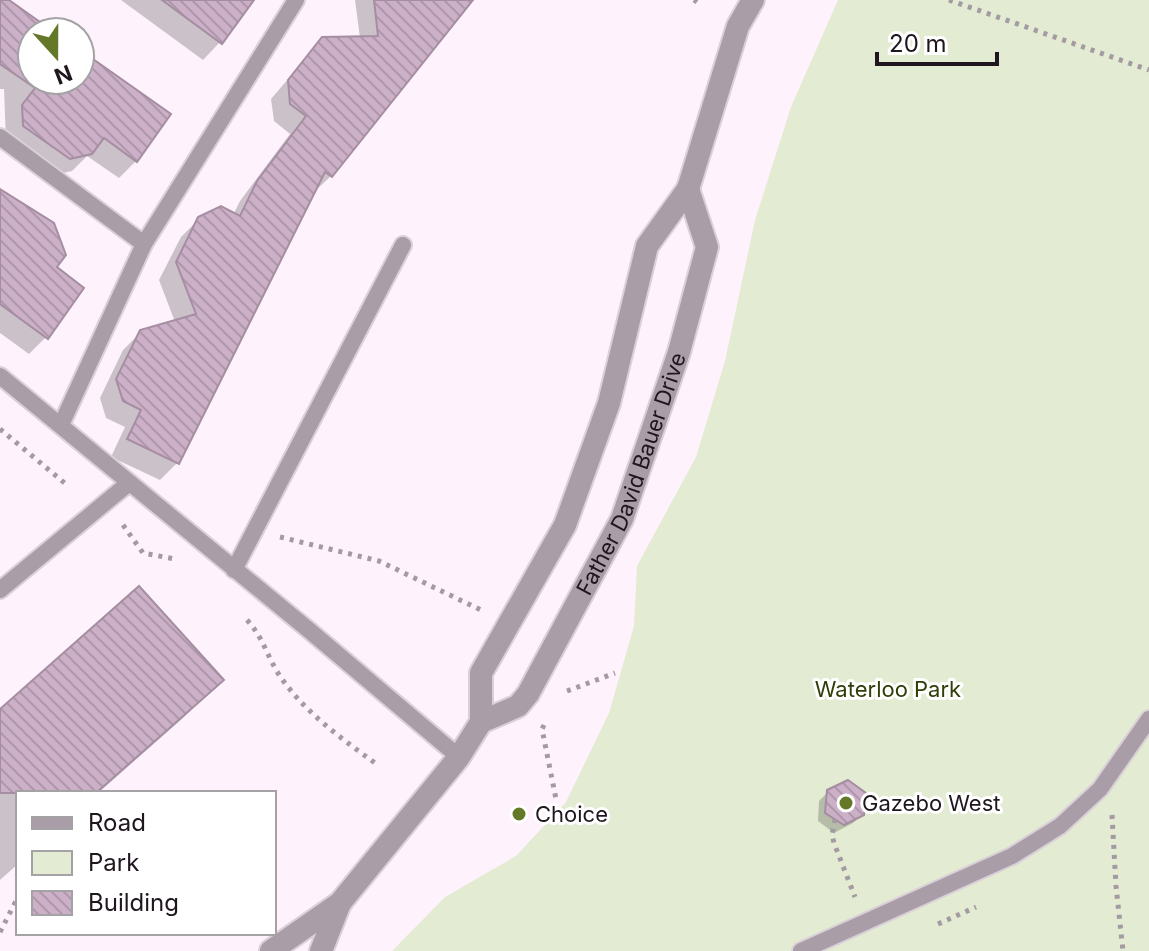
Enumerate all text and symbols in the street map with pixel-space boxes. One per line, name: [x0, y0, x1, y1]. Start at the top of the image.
north arrow: [16, 16, 96, 96]
scale bar: [877, 16, 997, 66]
text: 20 m: [889, 29, 947, 58]
text: N: [51, 60, 76, 90]
street label: Father David Bauer Drive: [571, 349, 691, 599]
park label: Waterloo Park: [815, 676, 961, 702]
place label: Gazebo West: [862, 790, 1000, 816]
legend: [16, 791, 276, 935]
marker: Gazebo West: [837, 794, 855, 812]
place label: Choice: [535, 801, 608, 827]
marker: Choice: [510, 805, 528, 823]
text: Road: [88, 808, 146, 837]
text: Park: [88, 848, 139, 877]
text: Building: [88, 888, 179, 917]

